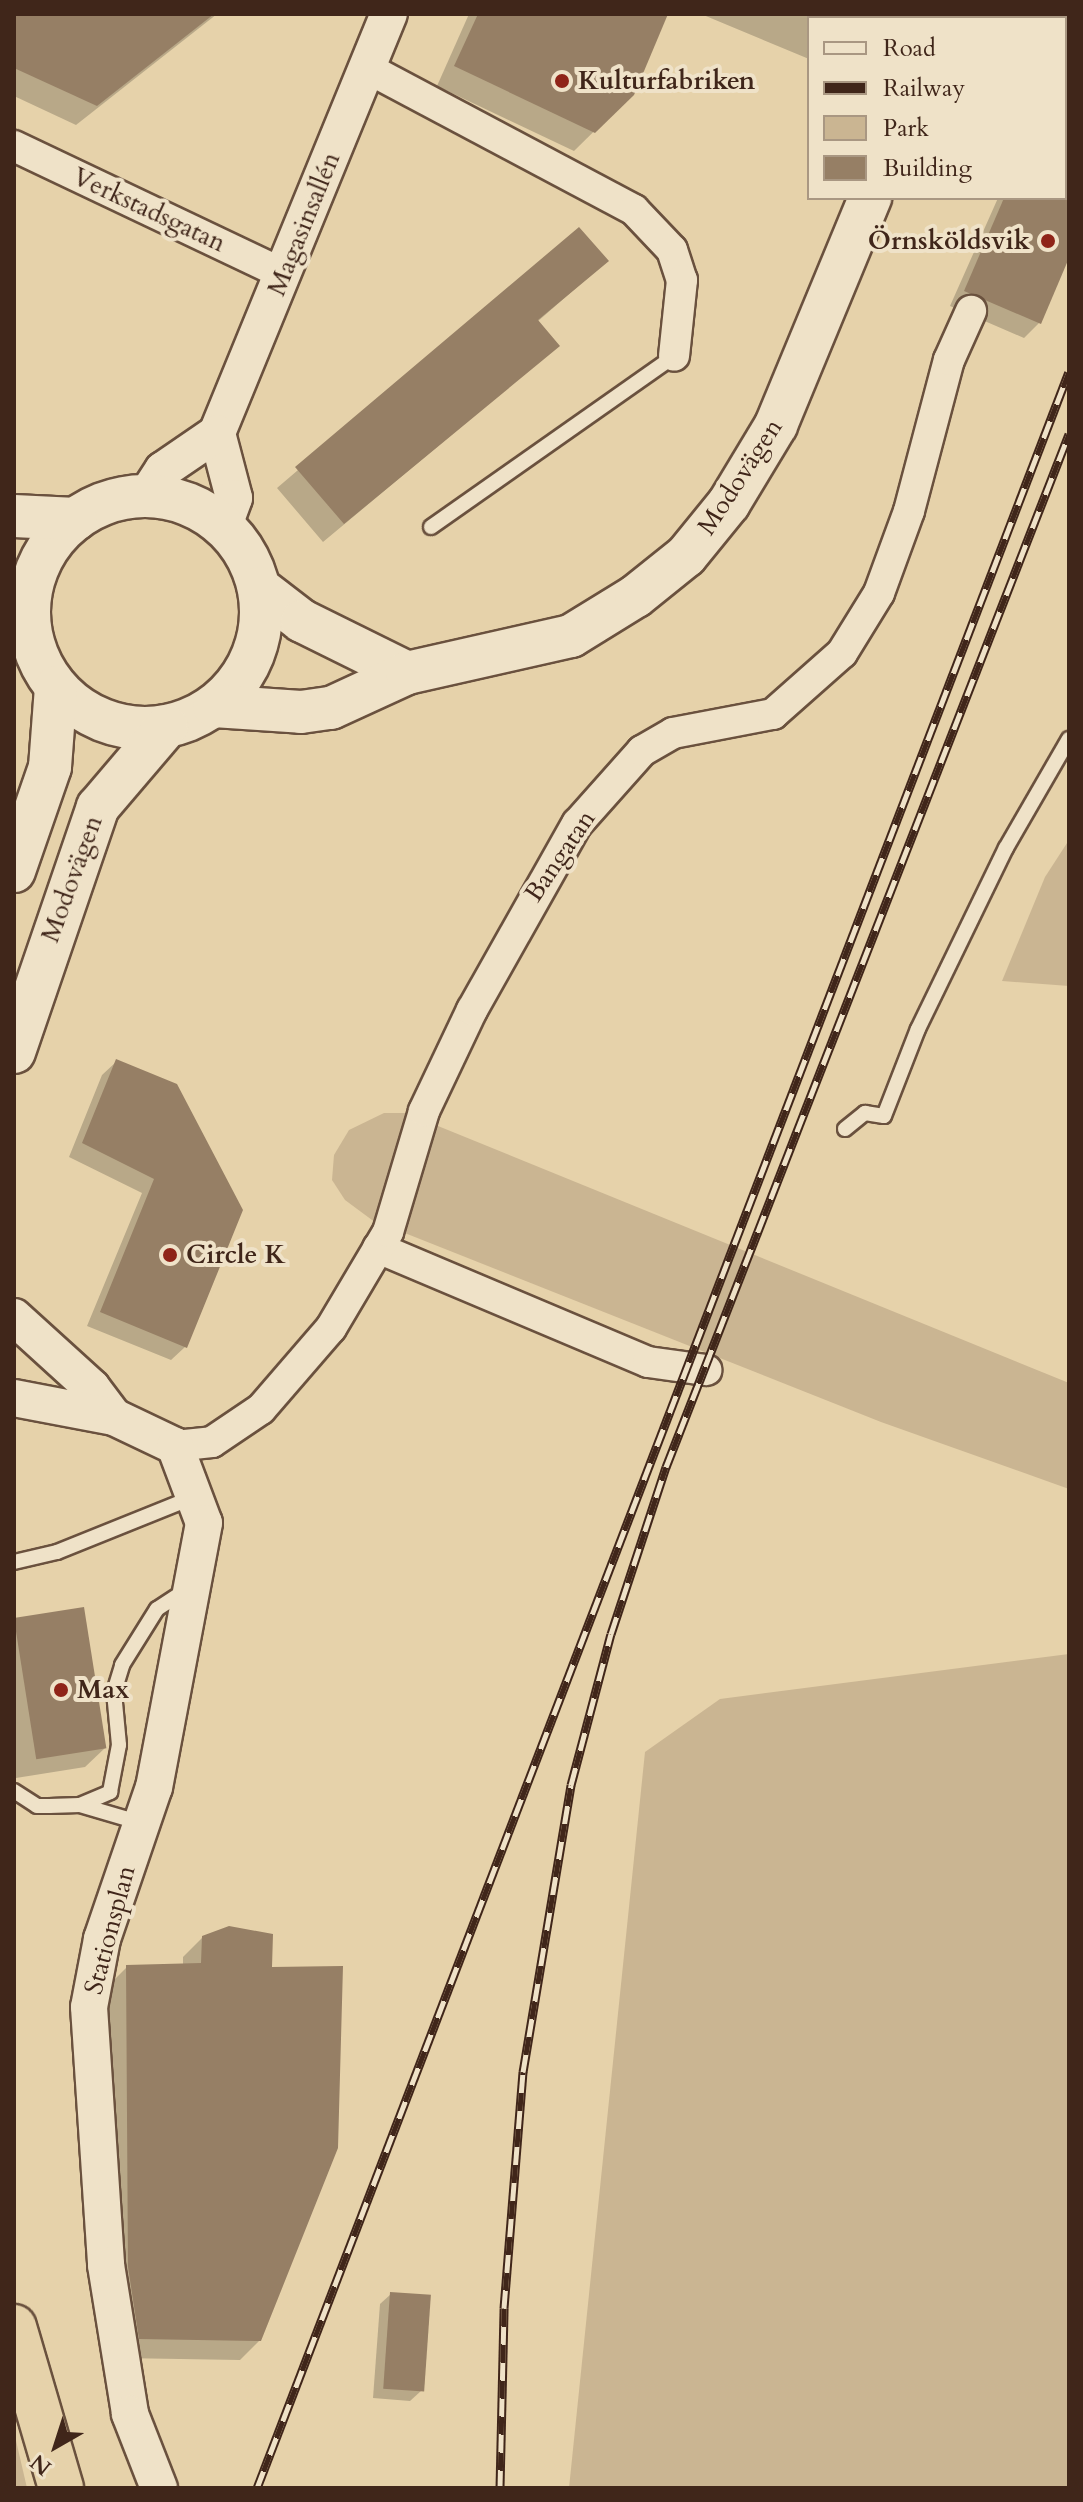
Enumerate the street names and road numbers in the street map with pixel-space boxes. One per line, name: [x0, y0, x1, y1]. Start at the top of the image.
street label: Magasinsallén: [261, 148, 347, 300]
street label: Verkstadsgatan: [68, 161, 230, 259]
street label: Modovägen: [691, 413, 789, 541]
street label: Bangatan: [518, 804, 602, 908]
street label: Modovägen: [35, 812, 109, 946]
street label: Stationsplan: [78, 1862, 142, 1998]

